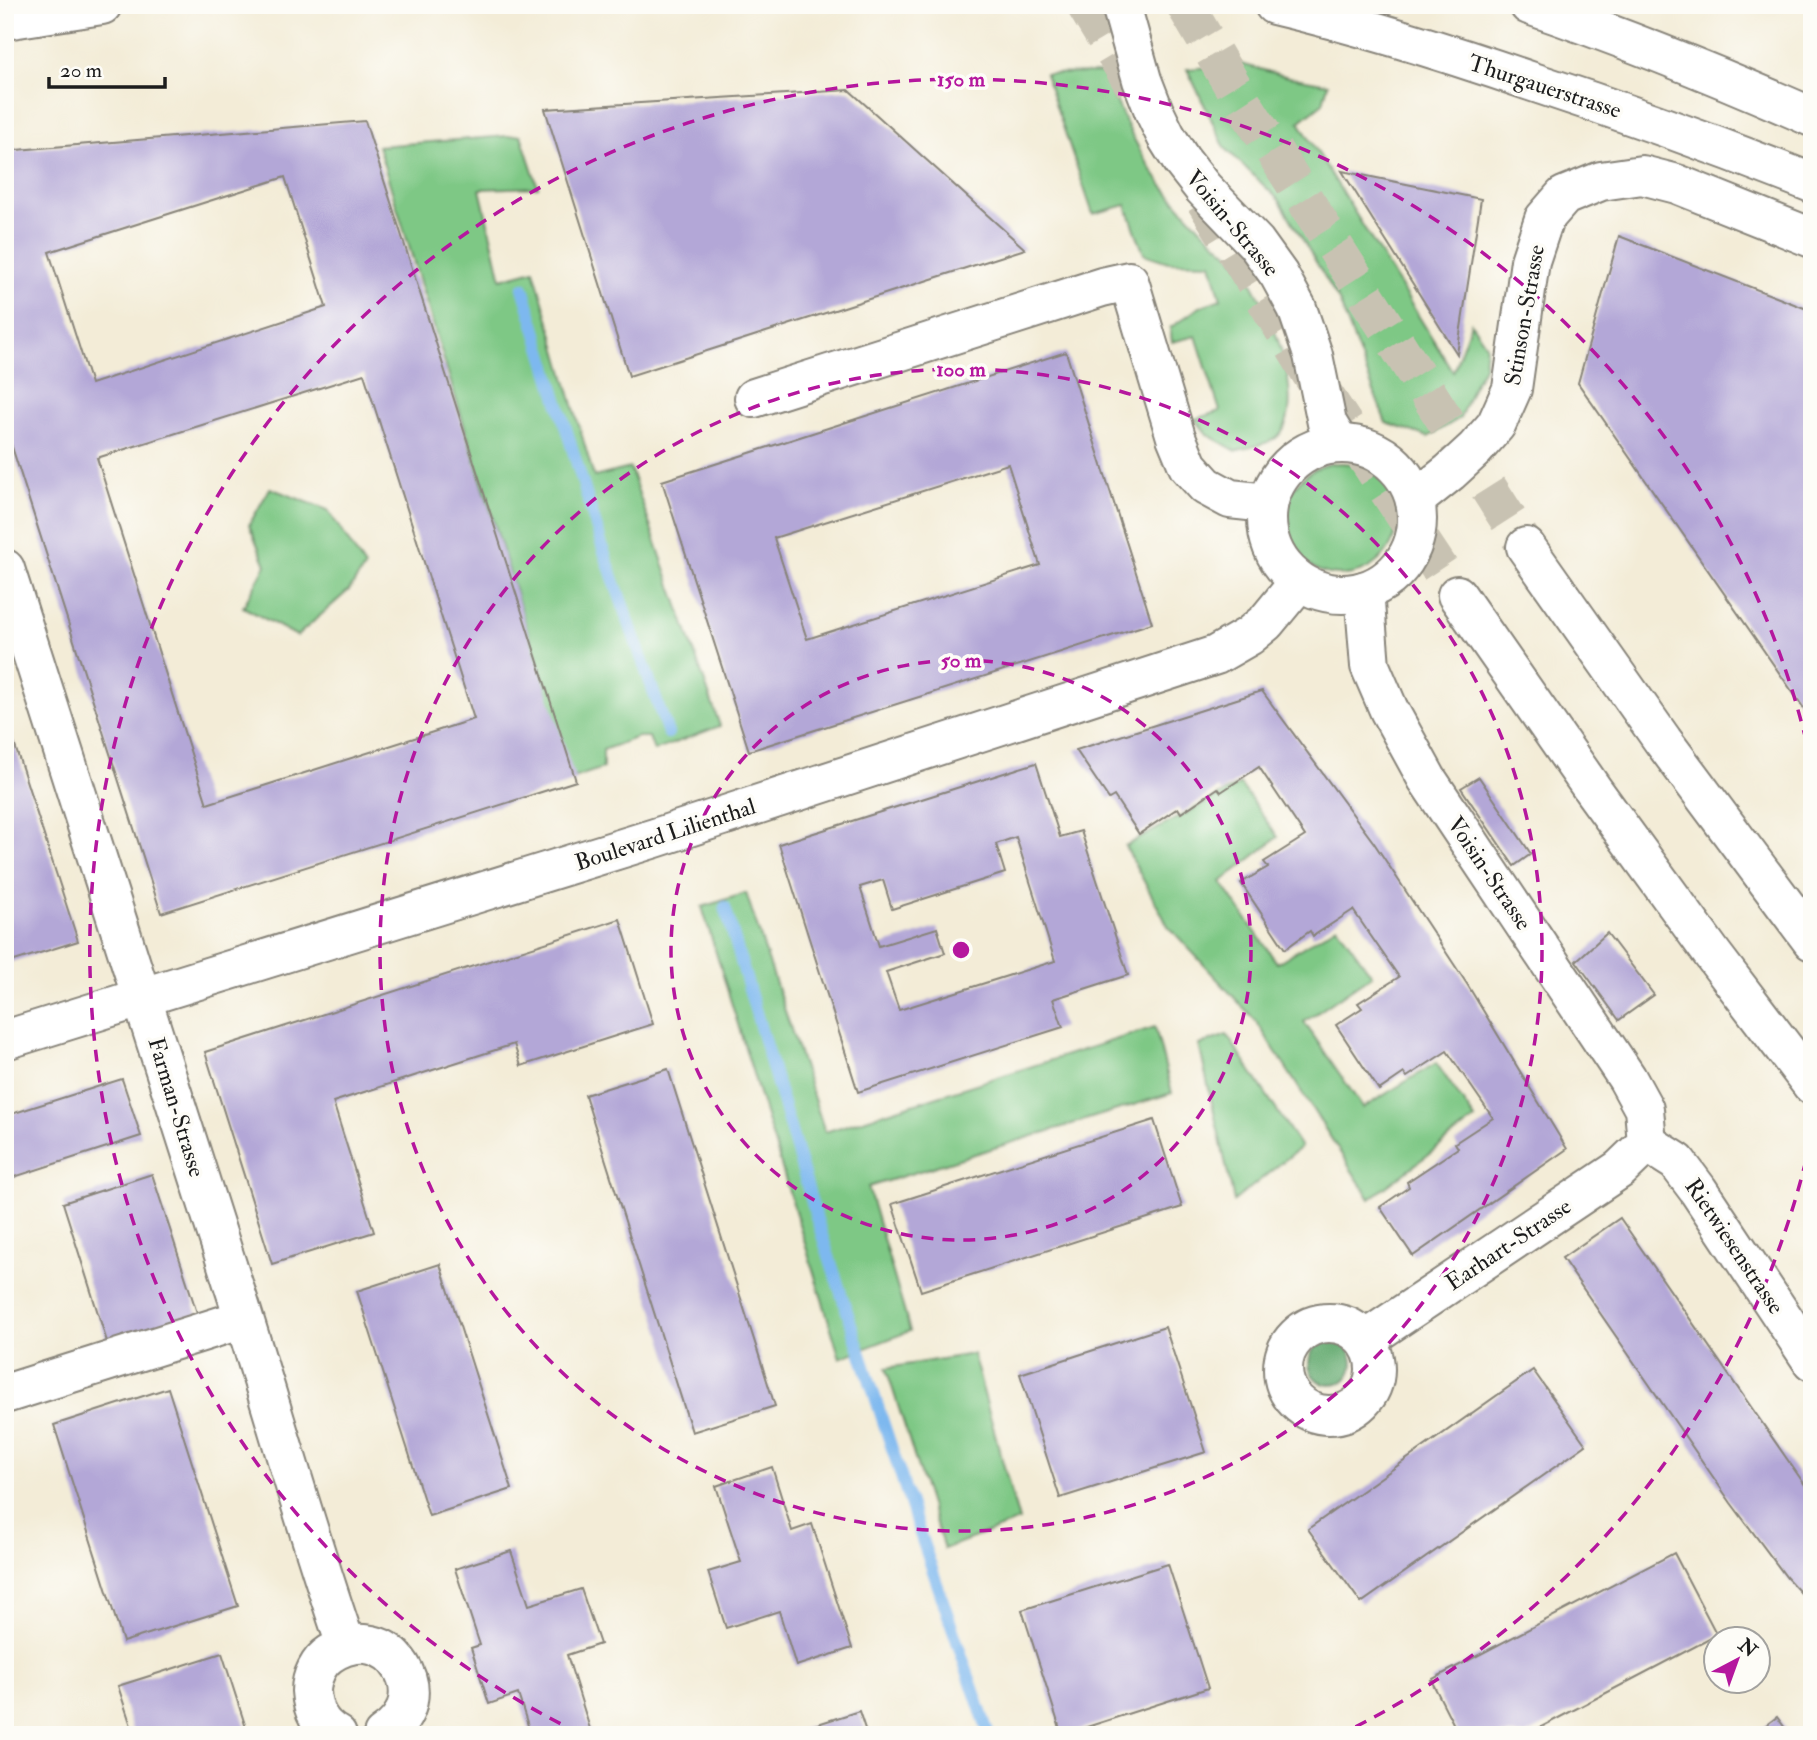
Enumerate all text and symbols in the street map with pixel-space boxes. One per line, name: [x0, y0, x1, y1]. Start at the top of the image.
scale bar: [49, 46, 164, 90]
street label: Thurgauerstrasse: [1465, 48, 1625, 125]
text: 20 m: [60, 57, 102, 84]
text: 150 m: [937, 66, 986, 93]
street label: Voisin-Strasse: [1179, 164, 1286, 283]
street label: Stinson-Strasse: [1498, 242, 1551, 388]
text: 100 m: [936, 356, 987, 383]
text: 50 m: [941, 647, 982, 674]
street label: Boulevard Lilienthal: [571, 792, 759, 877]
street label: Voisin-Strasse: [1441, 811, 1538, 936]
centre of rings: [949, 938, 973, 962]
street label: Farman-Strasse: [142, 1034, 212, 1181]
street label: Rietwiesenstrasse: [1679, 1173, 1791, 1320]
street label: Earhart-Strasse: [1440, 1192, 1577, 1297]
north arrow: [1702, 1624, 1772, 1694]
text: N: [1732, 1633, 1763, 1663]

